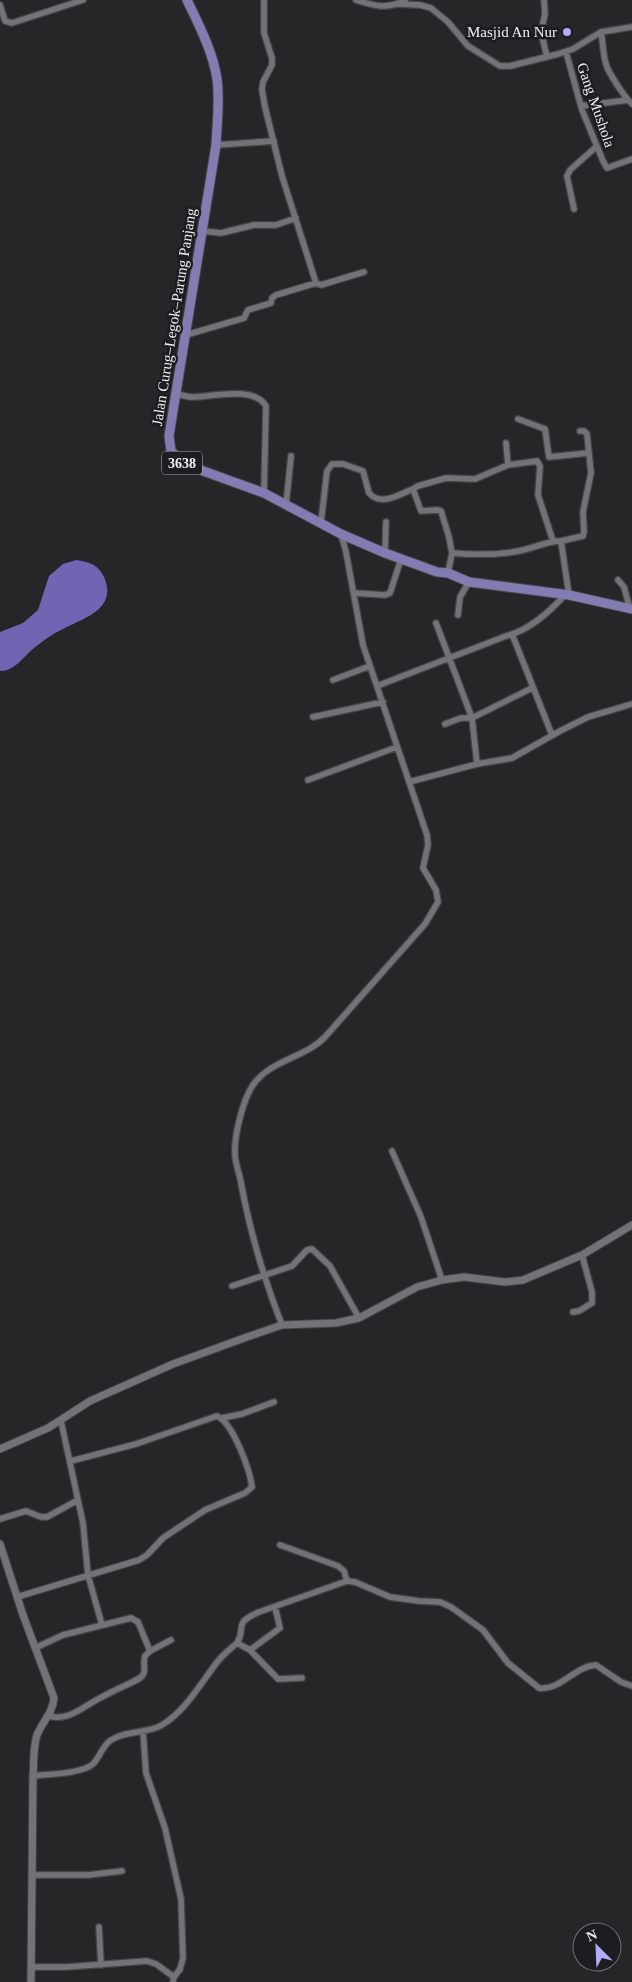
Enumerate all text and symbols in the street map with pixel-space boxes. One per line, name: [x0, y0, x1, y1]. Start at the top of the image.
place label: Masjid An Nur: [467, 24, 557, 40]
marker: Masjid An Nur: [561, 26, 573, 38]
street label: Gang Mushola: [574, 60, 618, 150]
street label: Jalan Curug–Legok–Parung Panjang: [149, 207, 199, 427]
road number: 3638: [162, 452, 202, 474]
north arrow: [572, 1922, 622, 1972]
text: N: [584, 1927, 600, 1944]

